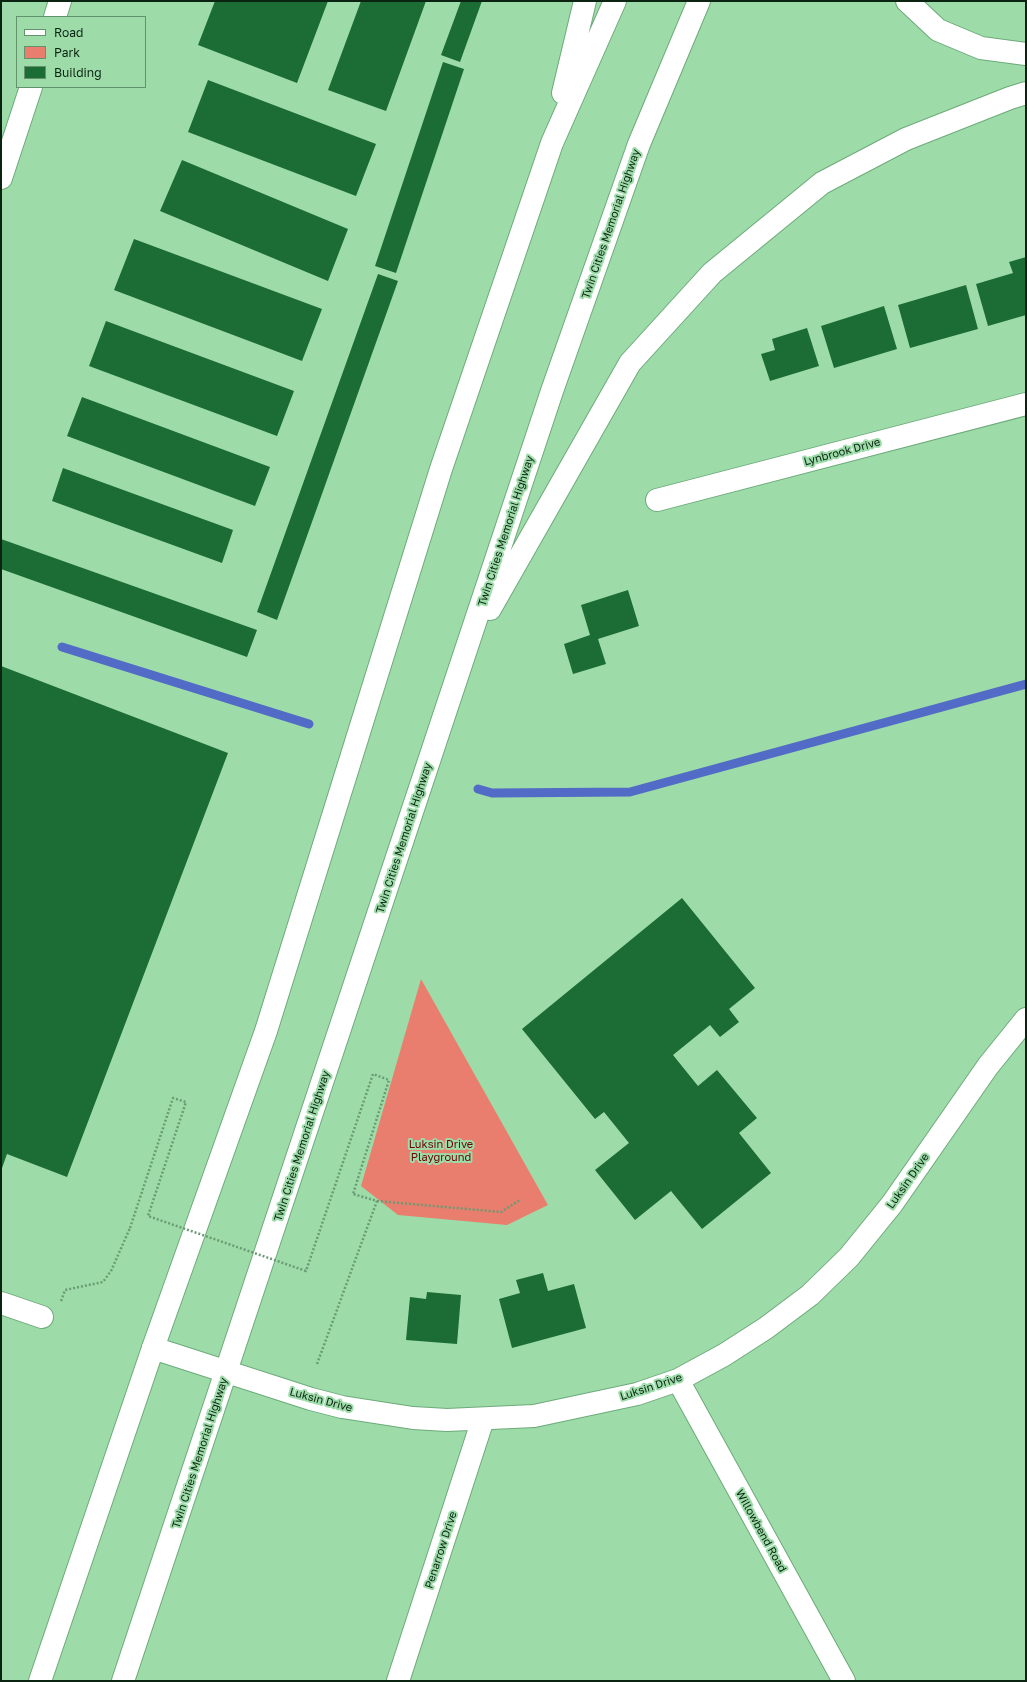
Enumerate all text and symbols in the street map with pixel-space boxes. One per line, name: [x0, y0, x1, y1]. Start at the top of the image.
legend: [16, 16, 146, 88]
text: Road: [54, 25, 83, 40]
text: Park: [54, 45, 80, 60]
text: Building: [54, 65, 102, 80]
street label: Twin Cities Memorial Highway: [579, 147, 643, 301]
street label: Lynbrook Drive: [802, 435, 882, 469]
street label: Twin Cities Memorial Highway: [475, 454, 537, 608]
street label: Twin Cities Memorial Highway: [373, 761, 435, 915]
street label: Twin Cities Memorial Highway: [271, 1069, 333, 1223]
park label: Luksin Drive Playground: [409, 1138, 473, 1164]
street label: Luksin Drive: [884, 1151, 932, 1211]
street label: Luksin Drive: [618, 1371, 684, 1403]
street label: Twin Cities Memorial Highway: [169, 1376, 231, 1530]
street label: Luksin Drive: [288, 1385, 354, 1415]
street label: Willowbend Road: [733, 1487, 789, 1575]
street label: Penarrow Drive: [422, 1510, 460, 1590]

